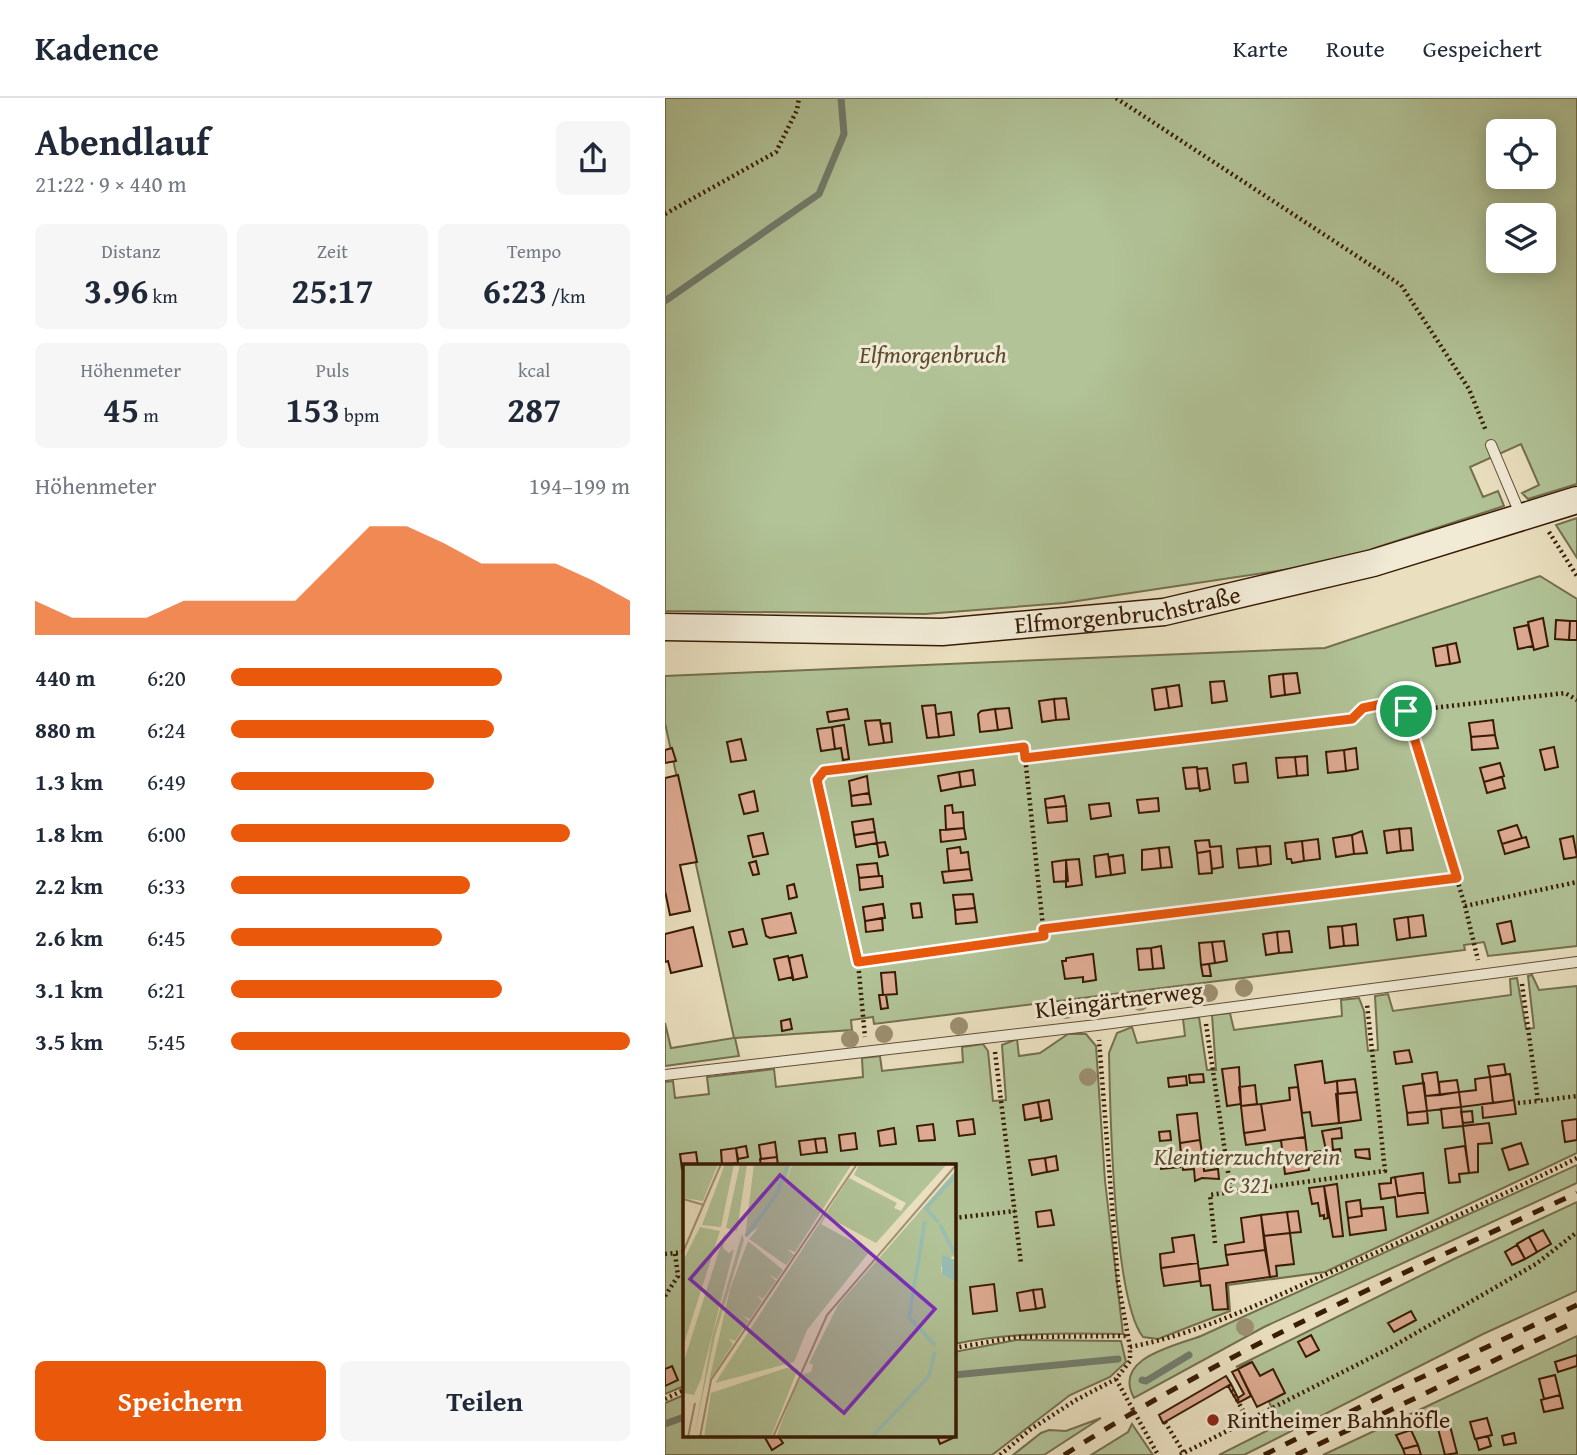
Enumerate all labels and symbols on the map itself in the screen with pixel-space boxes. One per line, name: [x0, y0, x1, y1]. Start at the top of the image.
park label: Elfmorgenbruch: [858, 337, 1007, 372]
street label: Elfmorgenbruchstraße: [1013, 577, 1244, 642]
pin: [1376, 681, 1436, 741]
street label: Kleingärtnerweg: [1033, 972, 1205, 1027]
park label: Kleintierzuchtverein C 321: [1153, 1139, 1340, 1202]
inset map: [683, 1164, 955, 1438]
place label: Rintheimer Bahnhöfle: [1227, 1402, 1450, 1437]
marker: Rintheimer Bahnhöfle: [1205, 1412, 1221, 1428]

